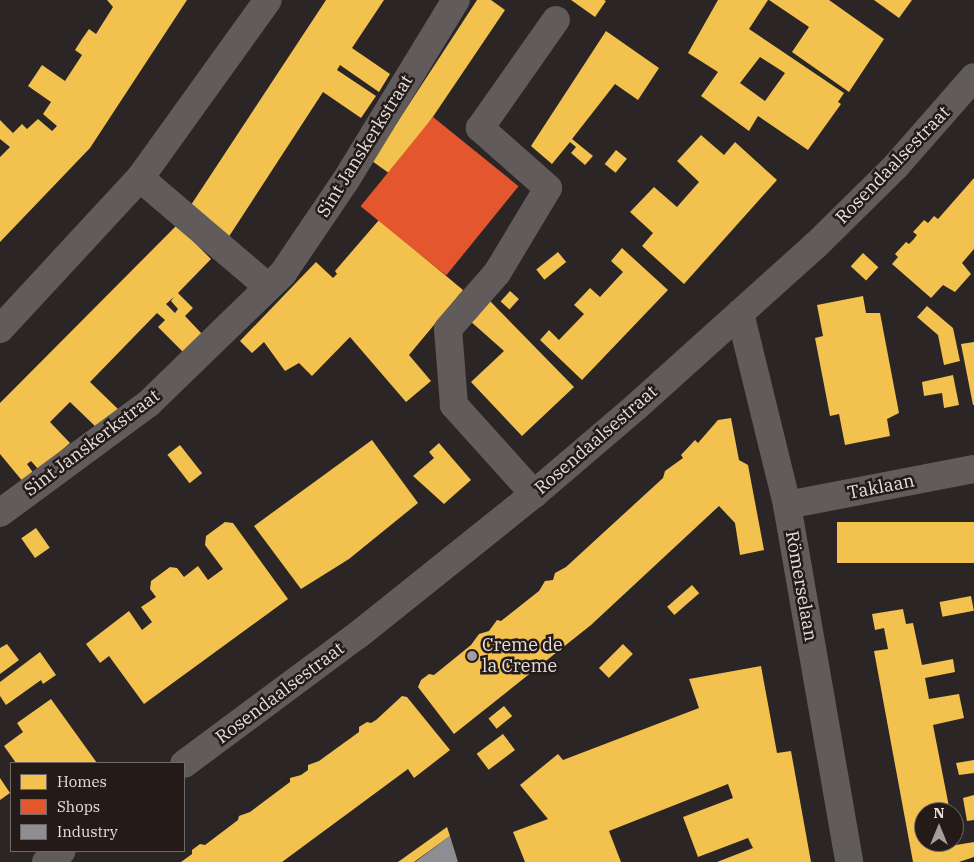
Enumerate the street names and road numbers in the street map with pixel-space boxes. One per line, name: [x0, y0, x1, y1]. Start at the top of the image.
street label: Sint Janskerkstraat: [312, 71, 418, 221]
street label: Rosendaalsestraat: [831, 102, 955, 228]
street label: Rosendaalsestraat: [530, 381, 662, 499]
street label: Sint Janskerkstraat: [20, 385, 164, 501]
street label: Taklaan: [846, 470, 916, 504]
street label: Römerselaan: [781, 529, 821, 643]
street label: Rosendaalsestraat: [212, 638, 348, 748]

